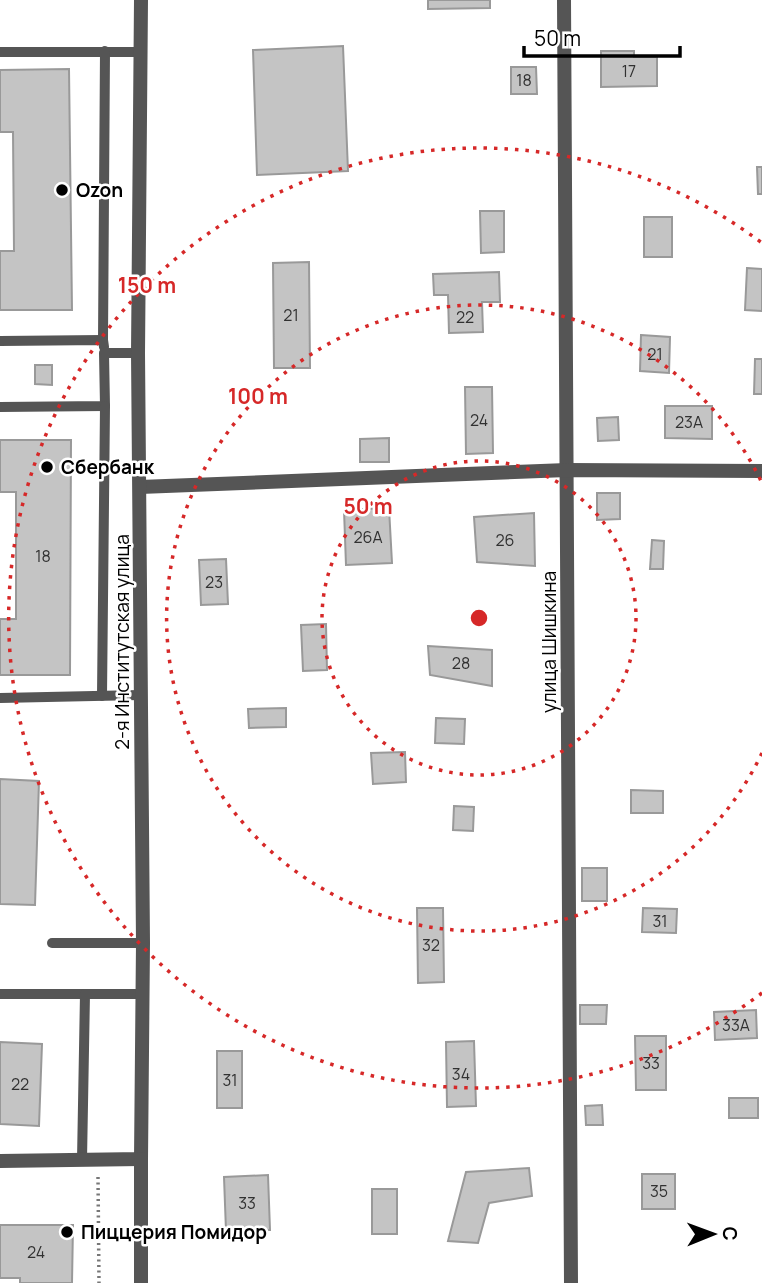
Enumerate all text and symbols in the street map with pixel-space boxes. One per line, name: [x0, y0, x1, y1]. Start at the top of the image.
scale bar: [524, 14, 680, 58]
text: 50 m: [534, 24, 581, 52]
house number: 17: [622, 60, 636, 82]
house number: 18: [516, 69, 532, 91]
place label: Ozon: [76, 177, 123, 203]
marker: Ozon: [54, 182, 70, 198]
text: 150 m: [118, 271, 176, 299]
house number: 21: [283, 304, 299, 326]
house number: 22: [456, 306, 474, 328]
house number: 21: [647, 343, 663, 365]
text: 100 m: [228, 382, 288, 410]
house number: 24: [470, 409, 488, 431]
house number: 23А: [675, 411, 703, 433]
place label: Сбербанк: [61, 454, 155, 480]
marker: Сбербанк: [39, 459, 55, 475]
text: 50 m: [343, 492, 393, 520]
house number: 26А: [353, 526, 383, 548]
house number: 26: [495, 529, 515, 551]
street label: 2-я Институтская улица: [109, 534, 135, 750]
house number: 18: [35, 545, 51, 567]
house number: 23: [205, 571, 223, 593]
street label: улица Шишкина: [536, 571, 562, 713]
centre of rings: [467, 606, 491, 630]
house number: 28: [452, 652, 470, 674]
house number: 31: [652, 910, 668, 932]
house number: 32: [422, 934, 440, 956]
house number: 33А: [722, 1014, 750, 1036]
house number: 33: [642, 1052, 660, 1074]
house number: 34: [452, 1063, 470, 1085]
house number: 31: [222, 1069, 238, 1091]
house number: 22: [11, 1073, 29, 1095]
house number: 35: [650, 1180, 668, 1202]
house number: 33: [238, 1192, 256, 1214]
north arrow: [678, 1199, 748, 1269]
place label: Пиццерия Помидор: [81, 1219, 267, 1245]
marker: Пиццерия Помидор: [59, 1224, 75, 1240]
text: С: [717, 1226, 743, 1241]
house number: 24: [27, 1241, 45, 1263]

